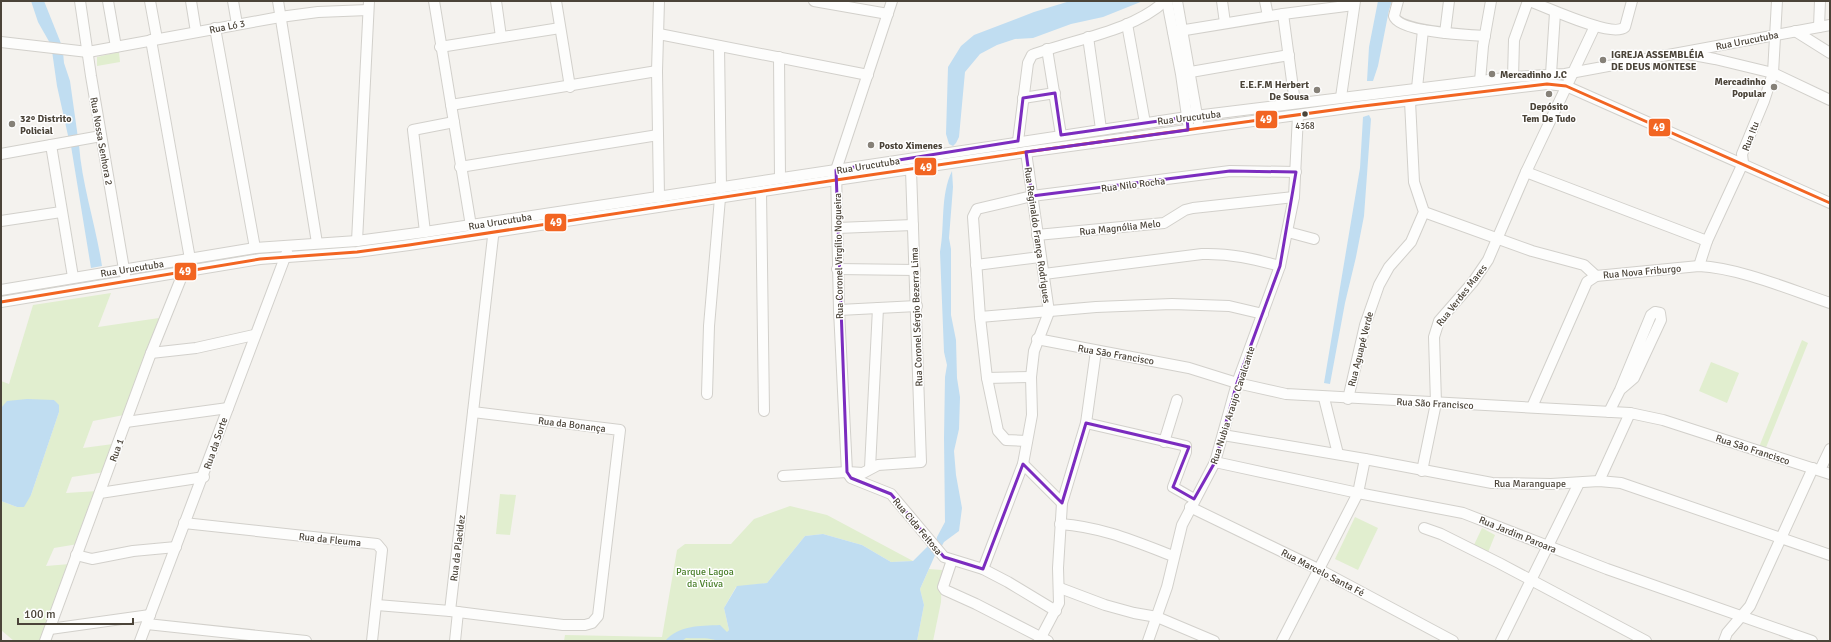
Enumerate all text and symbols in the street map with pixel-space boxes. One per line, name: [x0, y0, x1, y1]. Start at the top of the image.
street label: Rua Ló 3: [208, 18, 246, 36]
street label: Rua Urucutuba: [1715, 29, 1780, 53]
place label: IGREJA ASSEMBLÉIA DE DEUS MONTESE: [1611, 48, 1705, 73]
marker: IGREJA ASSEMBLÉIA DE DEUS MONTESE: [1598, 55, 1608, 65]
marker: Mercadinho J.C: [1487, 69, 1497, 79]
place label: Mercadinho J.C: [1500, 69, 1567, 81]
place label: Mercadinho Popular: [1715, 76, 1766, 100]
place label: E.E.F.M Herbert De Sousa: [1240, 79, 1309, 103]
marker: Mercadinho Popular: [1769, 82, 1779, 92]
marker: E.E.F.M Herbert De Sousa: [1312, 85, 1322, 95]
marker: Depósito Tem De Tudo: [1544, 89, 1554, 99]
street label: Rua Nossa Senhora 2: [87, 96, 115, 186]
place label: Depósito Tem De Tudo: [1522, 101, 1576, 125]
street label: Rua Urucutuba: [1157, 108, 1222, 128]
marker: 4368: [1300, 109, 1310, 119]
line badge: 49: [1255, 110, 1278, 129]
place label: 32º Distrito Policial: [20, 113, 71, 137]
text: 49: [1260, 113, 1272, 126]
line badge: 49: [1648, 118, 1671, 137]
marker: 32º Distrito Policial: [7, 119, 17, 129]
street label: Rua Itu: [1740, 120, 1762, 153]
place label: 4368: [1295, 121, 1315, 132]
text: 49: [1653, 121, 1665, 134]
marker: Posto Ximenes: [866, 140, 876, 150]
place label: Posto Ximenes: [879, 140, 943, 152]
street label: Rua Urucutuba: [836, 155, 901, 177]
line badge: 49: [914, 157, 937, 176]
text: 49: [920, 161, 932, 174]
street label: Rua Reginaldo França Rodrigues: [1021, 166, 1053, 305]
street label: Rua Nilo Rocha: [1100, 175, 1166, 195]
street label: Rua Coronel Virgílio Nogueira: [832, 193, 846, 319]
street label: Rua Urucutuba: [468, 211, 533, 233]
line badge: 49: [544, 213, 567, 232]
text: 49: [550, 216, 562, 229]
street label: Rua Magnólia Melo: [1079, 218, 1161, 238]
street label: Rua Coronel Sérgio Bezerra Lima: [909, 247, 925, 387]
street label: Rua Urucutuba: [100, 258, 165, 280]
line badge: 49: [174, 262, 197, 281]
street label: Rua Verdes Mares: [1434, 262, 1490, 329]
street label: Rua Nova Friburgo: [1602, 263, 1682, 281]
text: 49: [179, 265, 191, 278]
street label: Rua Aguapé Verde: [1346, 310, 1376, 388]
street label: Rua São Francisco: [1077, 342, 1155, 368]
street label: Rua Nubia Araujo Cavalcante: [1208, 345, 1258, 466]
street label: Rua São Francisco: [1396, 396, 1474, 412]
street label: Rua da Bonança: [537, 415, 606, 435]
street label: Rua da Sorte: [201, 416, 230, 471]
street label: Rua São Francisco: [1714, 432, 1791, 468]
street label: Rua 1: [107, 437, 127, 464]
street label: Rua Maranguape: [1494, 478, 1566, 490]
street label: Rua Cida Feitosa: [890, 496, 944, 558]
street label: Rua da Placidez: [448, 514, 468, 582]
street label: Rua Jardim Paroara: [1477, 514, 1558, 556]
street label: Rua da Fleuma: [298, 531, 362, 549]
street label: Rua Marcelo Santa Fé: [1279, 547, 1366, 599]
park label: Parque Lagoa da Viúva: [676, 566, 734, 590]
scale bar: [18, 600, 133, 626]
text: 100 m: [24, 607, 56, 622]

